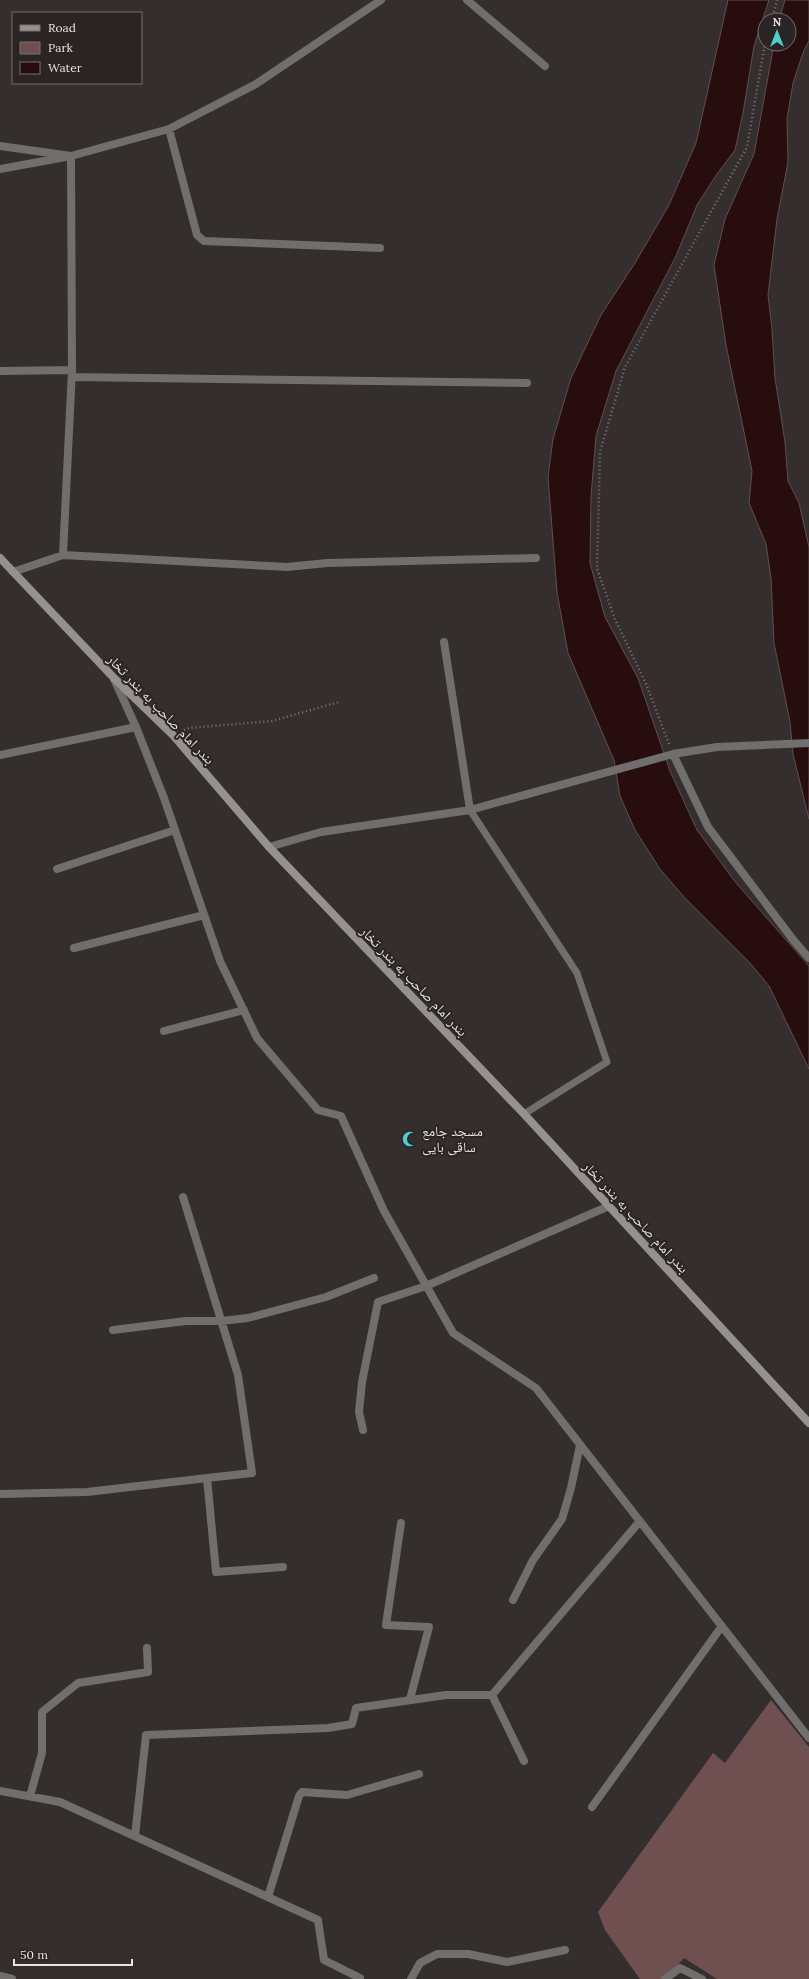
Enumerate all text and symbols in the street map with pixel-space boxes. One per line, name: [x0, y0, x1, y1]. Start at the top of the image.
legend: [12, 12, 142, 84]
north arrow: [757, 12, 797, 52]
text: N: [773, 15, 782, 29]
text: Road: [48, 20, 76, 35]
text: Park: [48, 40, 74, 55]
text: Water: [48, 60, 83, 75]
street label: بندر امام صاحب به بندر تخار: [102, 649, 218, 769]
street label: بندر امام صاحب به بندر تخار: [355, 921, 471, 1041]
place label: مسجد جامع ساقی بایی: [422, 1122, 483, 1156]
mosque icon: مسجد جامع ساقی بایی: [401, 1130, 419, 1148]
street label: بندر امام صاحب به بندر تخار: [578, 1157, 693, 1278]
scale bar: [14, 1941, 132, 1967]
text: 50 m: [20, 1947, 48, 1962]

